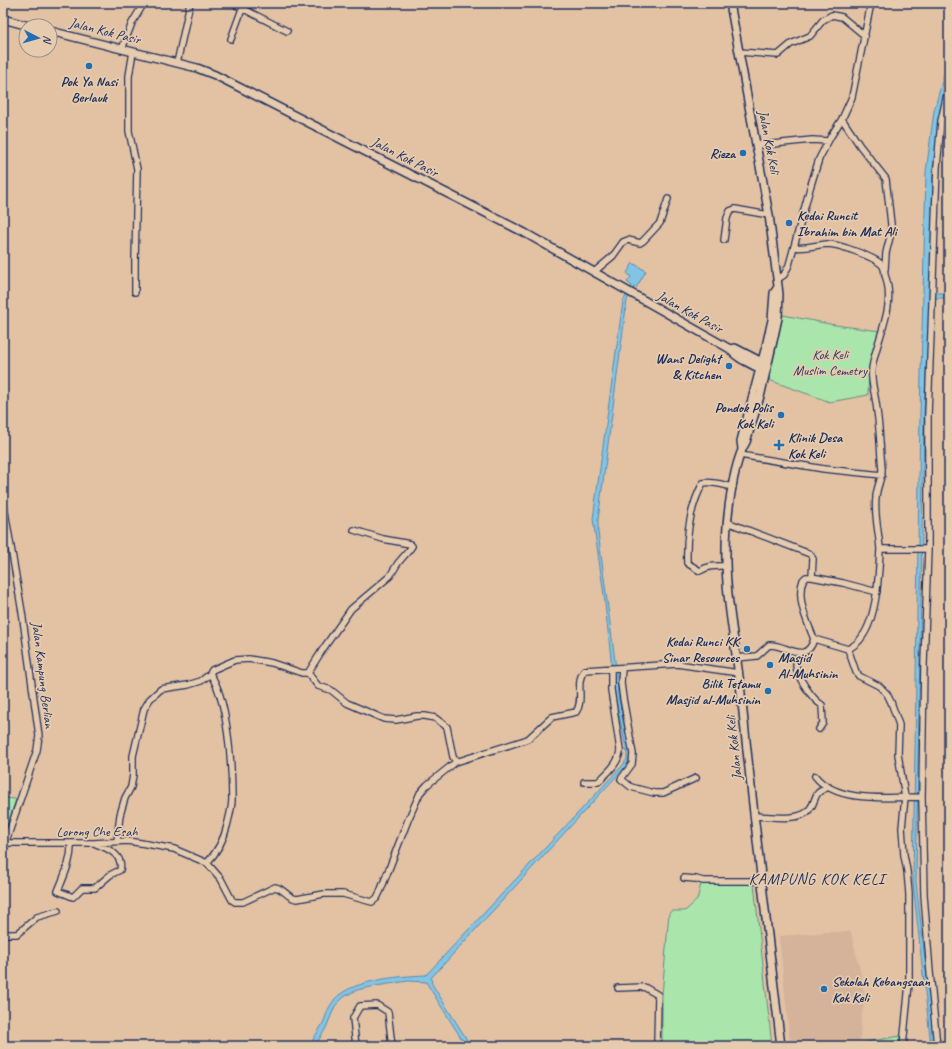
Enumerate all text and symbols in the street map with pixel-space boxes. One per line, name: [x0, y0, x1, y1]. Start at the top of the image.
street label: Jalan Kok Pasir: [67, 14, 143, 48]
north arrow: [18, 18, 58, 58]
text: N: [40, 35, 55, 45]
marker: Pok Ya Nasi Berlauk: [84, 61, 94, 71]
place label: Pok Ya Nasi Berlauk: [61, 73, 120, 106]
street label: Jalan Kok Keli: [754, 108, 784, 178]
street label: Jalan Kok Pasir: [368, 132, 442, 181]
place label: Rieza: [710, 145, 736, 162]
marker: Rieza: [738, 148, 748, 158]
place label: Kedai Runcit Ibrahim bin Mat Ali: [797, 207, 899, 240]
marker: Kedai Runcit Ibrahim bin Mat Ali: [784, 218, 794, 228]
street label: Jalan Kok Pasir: [653, 286, 727, 337]
park label: Kok Keli Muslim Cemetry: [793, 346, 868, 379]
place label: Wans Delight & Kitchen: [656, 350, 723, 383]
marker: Wans Delight & Kitchen: [724, 361, 734, 371]
place label: Pondok Polis Kok Keli: [715, 399, 775, 432]
marker: Pondok Polis Kok Keli: [776, 410, 786, 420]
place label: Klinik Desa Kok Keli: [788, 429, 844, 462]
marker: Klinik Desa Kok Keli: [773, 439, 785, 451]
street label: Jalan Kampung Berlian: [28, 620, 58, 730]
place label: Kedai Runci KK Sinar Resources: [662, 633, 742, 666]
marker: Kedai Runci KK Sinar Resources: [742, 644, 752, 654]
place label: Masjid Al-Muhsinin: [778, 649, 838, 682]
marker: Masjid Al-Muhsinin: [765, 660, 775, 670]
place label: Bilik Tetamu Masjid al-Muhsinin: [666, 675, 762, 708]
marker: Bilik Tetamu Masjid al-Muhsinin: [763, 686, 773, 696]
street label: Jalan Kok Keli: [722, 713, 746, 782]
street label: Lorong Che Esah: [56, 823, 138, 840]
district label: KAMPUNG KOK KELI: [749, 869, 888, 889]
place label: Sekolah Kebangsaan Kok Keli: [832, 973, 931, 1006]
marker: Sekolah Kebangsaan Kok Keli: [819, 984, 829, 994]

